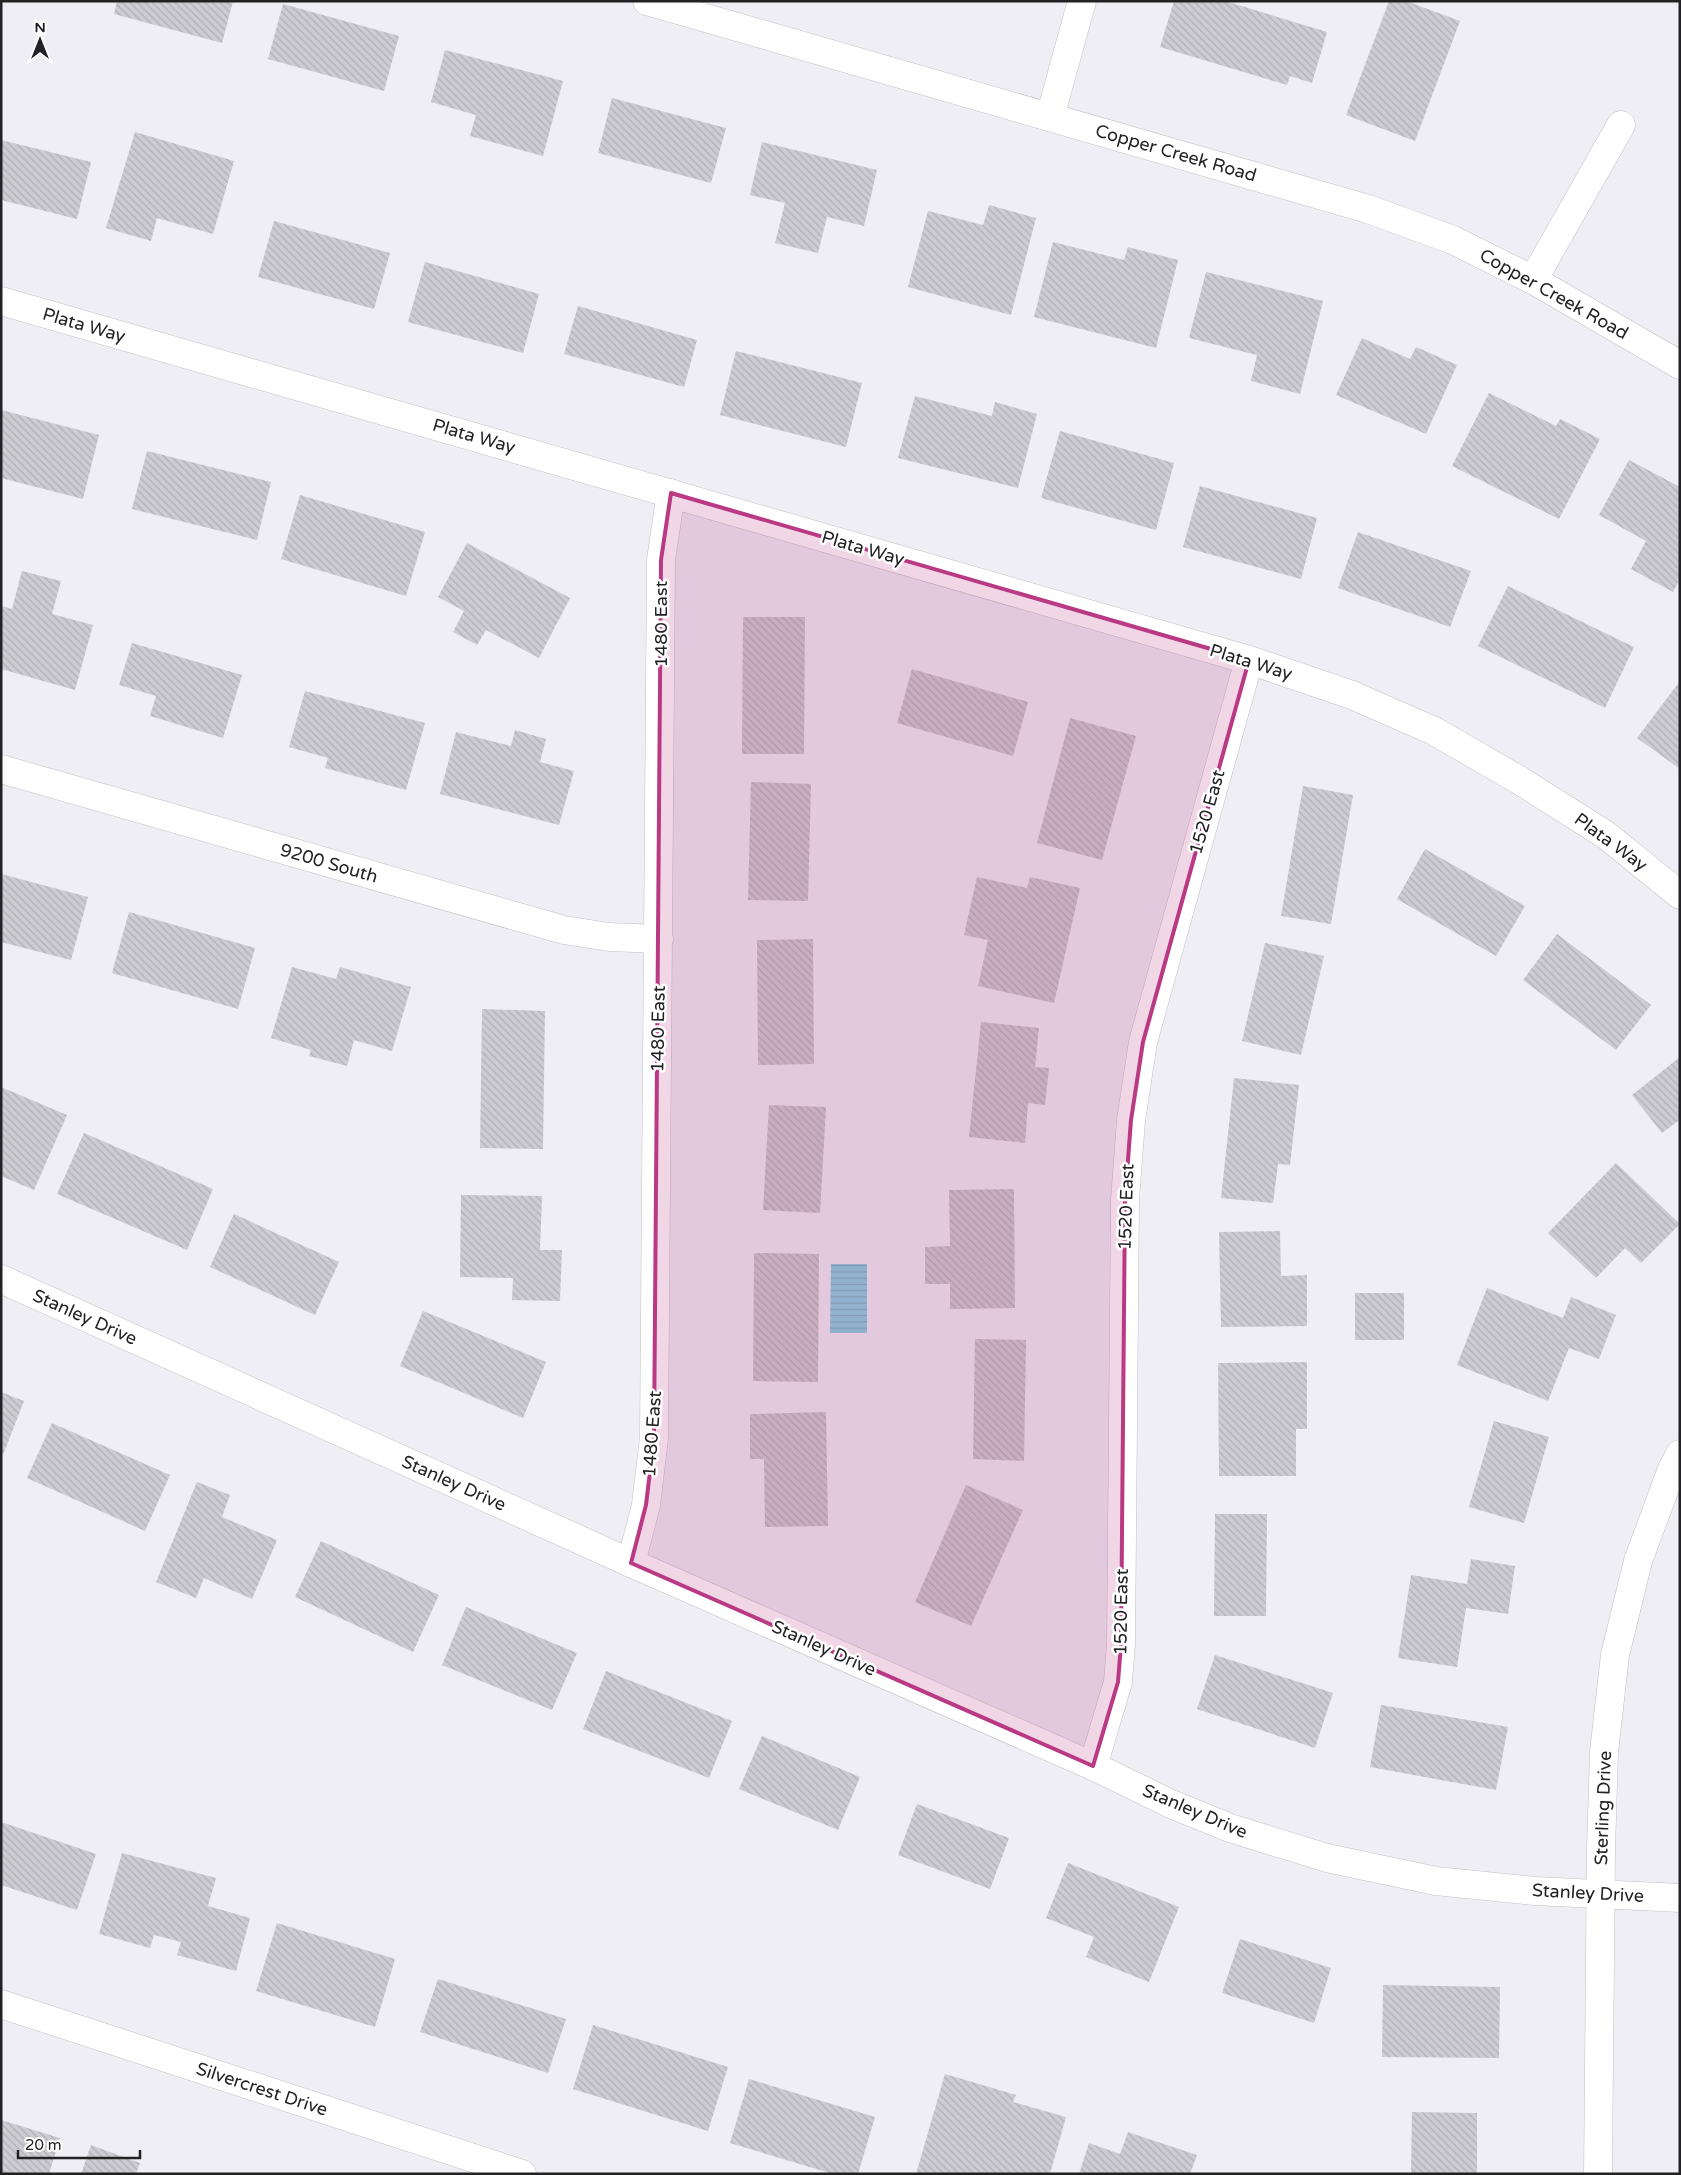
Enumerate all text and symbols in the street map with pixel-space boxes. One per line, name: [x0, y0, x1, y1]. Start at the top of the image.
north arrow: [15, 15, 65, 65]
text: N: [34, 19, 46, 36]
street label: Copper Creek Road: [1093, 119, 1259, 187]
street label: Copper Creek Road: [1476, 244, 1632, 344]
street label: Plata Way: [40, 303, 128, 347]
street label: Plata Way: [430, 414, 518, 458]
street label: Plata Way: [819, 526, 907, 570]
street label: 1480 East: [650, 580, 672, 667]
street label: Plata Way: [1207, 639, 1295, 685]
street label: 1520 East: [1184, 767, 1230, 857]
street label: Plata Way: [1570, 808, 1652, 876]
street label: 9200 South: [278, 839, 380, 887]
street label: 1480 East: [646, 985, 670, 1073]
street label: 1520 East: [1113, 1163, 1139, 1251]
street label: Stanley Drive: [29, 1284, 141, 1350]
street label: 1480 East: [638, 1390, 666, 1478]
street label: Stanley Drive: [398, 1450, 510, 1516]
street label: 1520 East: [1109, 1568, 1133, 1656]
street label: Stanley Drive: [768, 1615, 880, 1681]
street label: Sterling Drive: [1590, 1750, 1616, 1866]
street label: Stanley Drive: [1139, 1779, 1251, 1843]
street label: Stanley Drive: [1532, 1879, 1644, 1907]
street label: Silvercrest Drive: [193, 2057, 331, 2121]
scale bar: [18, 2128, 140, 2160]
text: 20 m: [25, 2136, 62, 2154]

